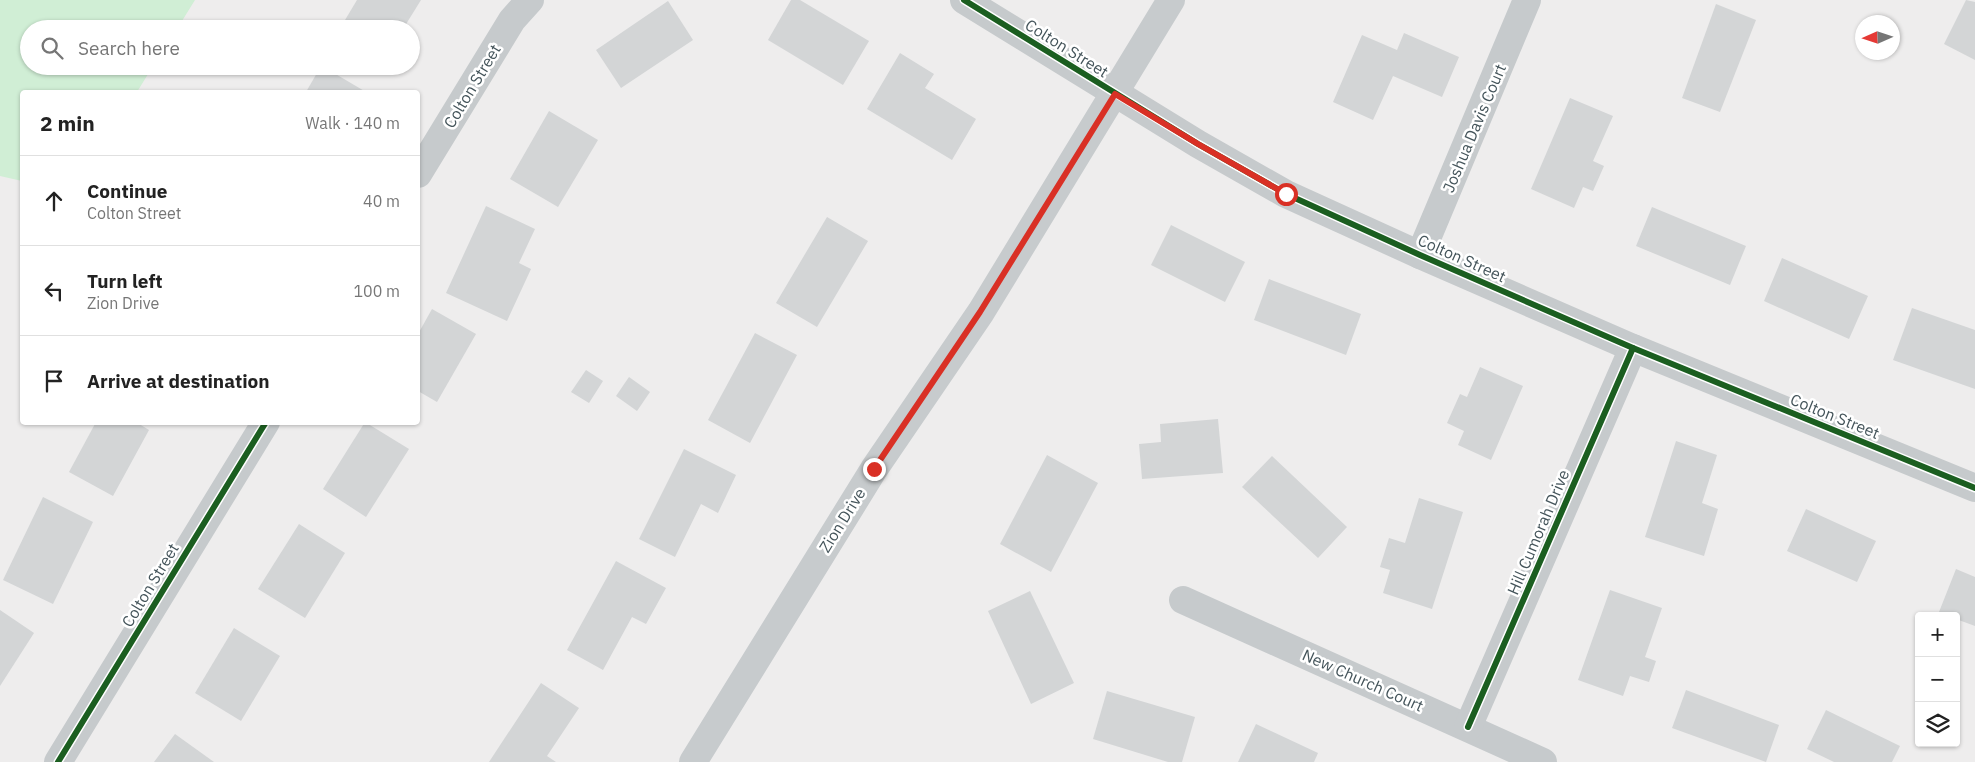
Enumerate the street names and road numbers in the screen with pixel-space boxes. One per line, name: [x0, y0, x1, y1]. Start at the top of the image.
street label: Colton Street: [1022, 14, 1112, 82]
street label: Colton Street: [439, 40, 505, 132]
street label: Joshua Davis Court: [1438, 61, 1510, 195]
street label: Colton Street: [1415, 230, 1509, 286]
street label: Colton Street: [1787, 389, 1883, 443]
street label: Hill Cumorah Drive: [1503, 466, 1573, 598]
street label: Zion Drive: [814, 484, 870, 556]
street label: Colton Street: [117, 539, 183, 631]
street label: New Church Court: [1299, 644, 1427, 716]

